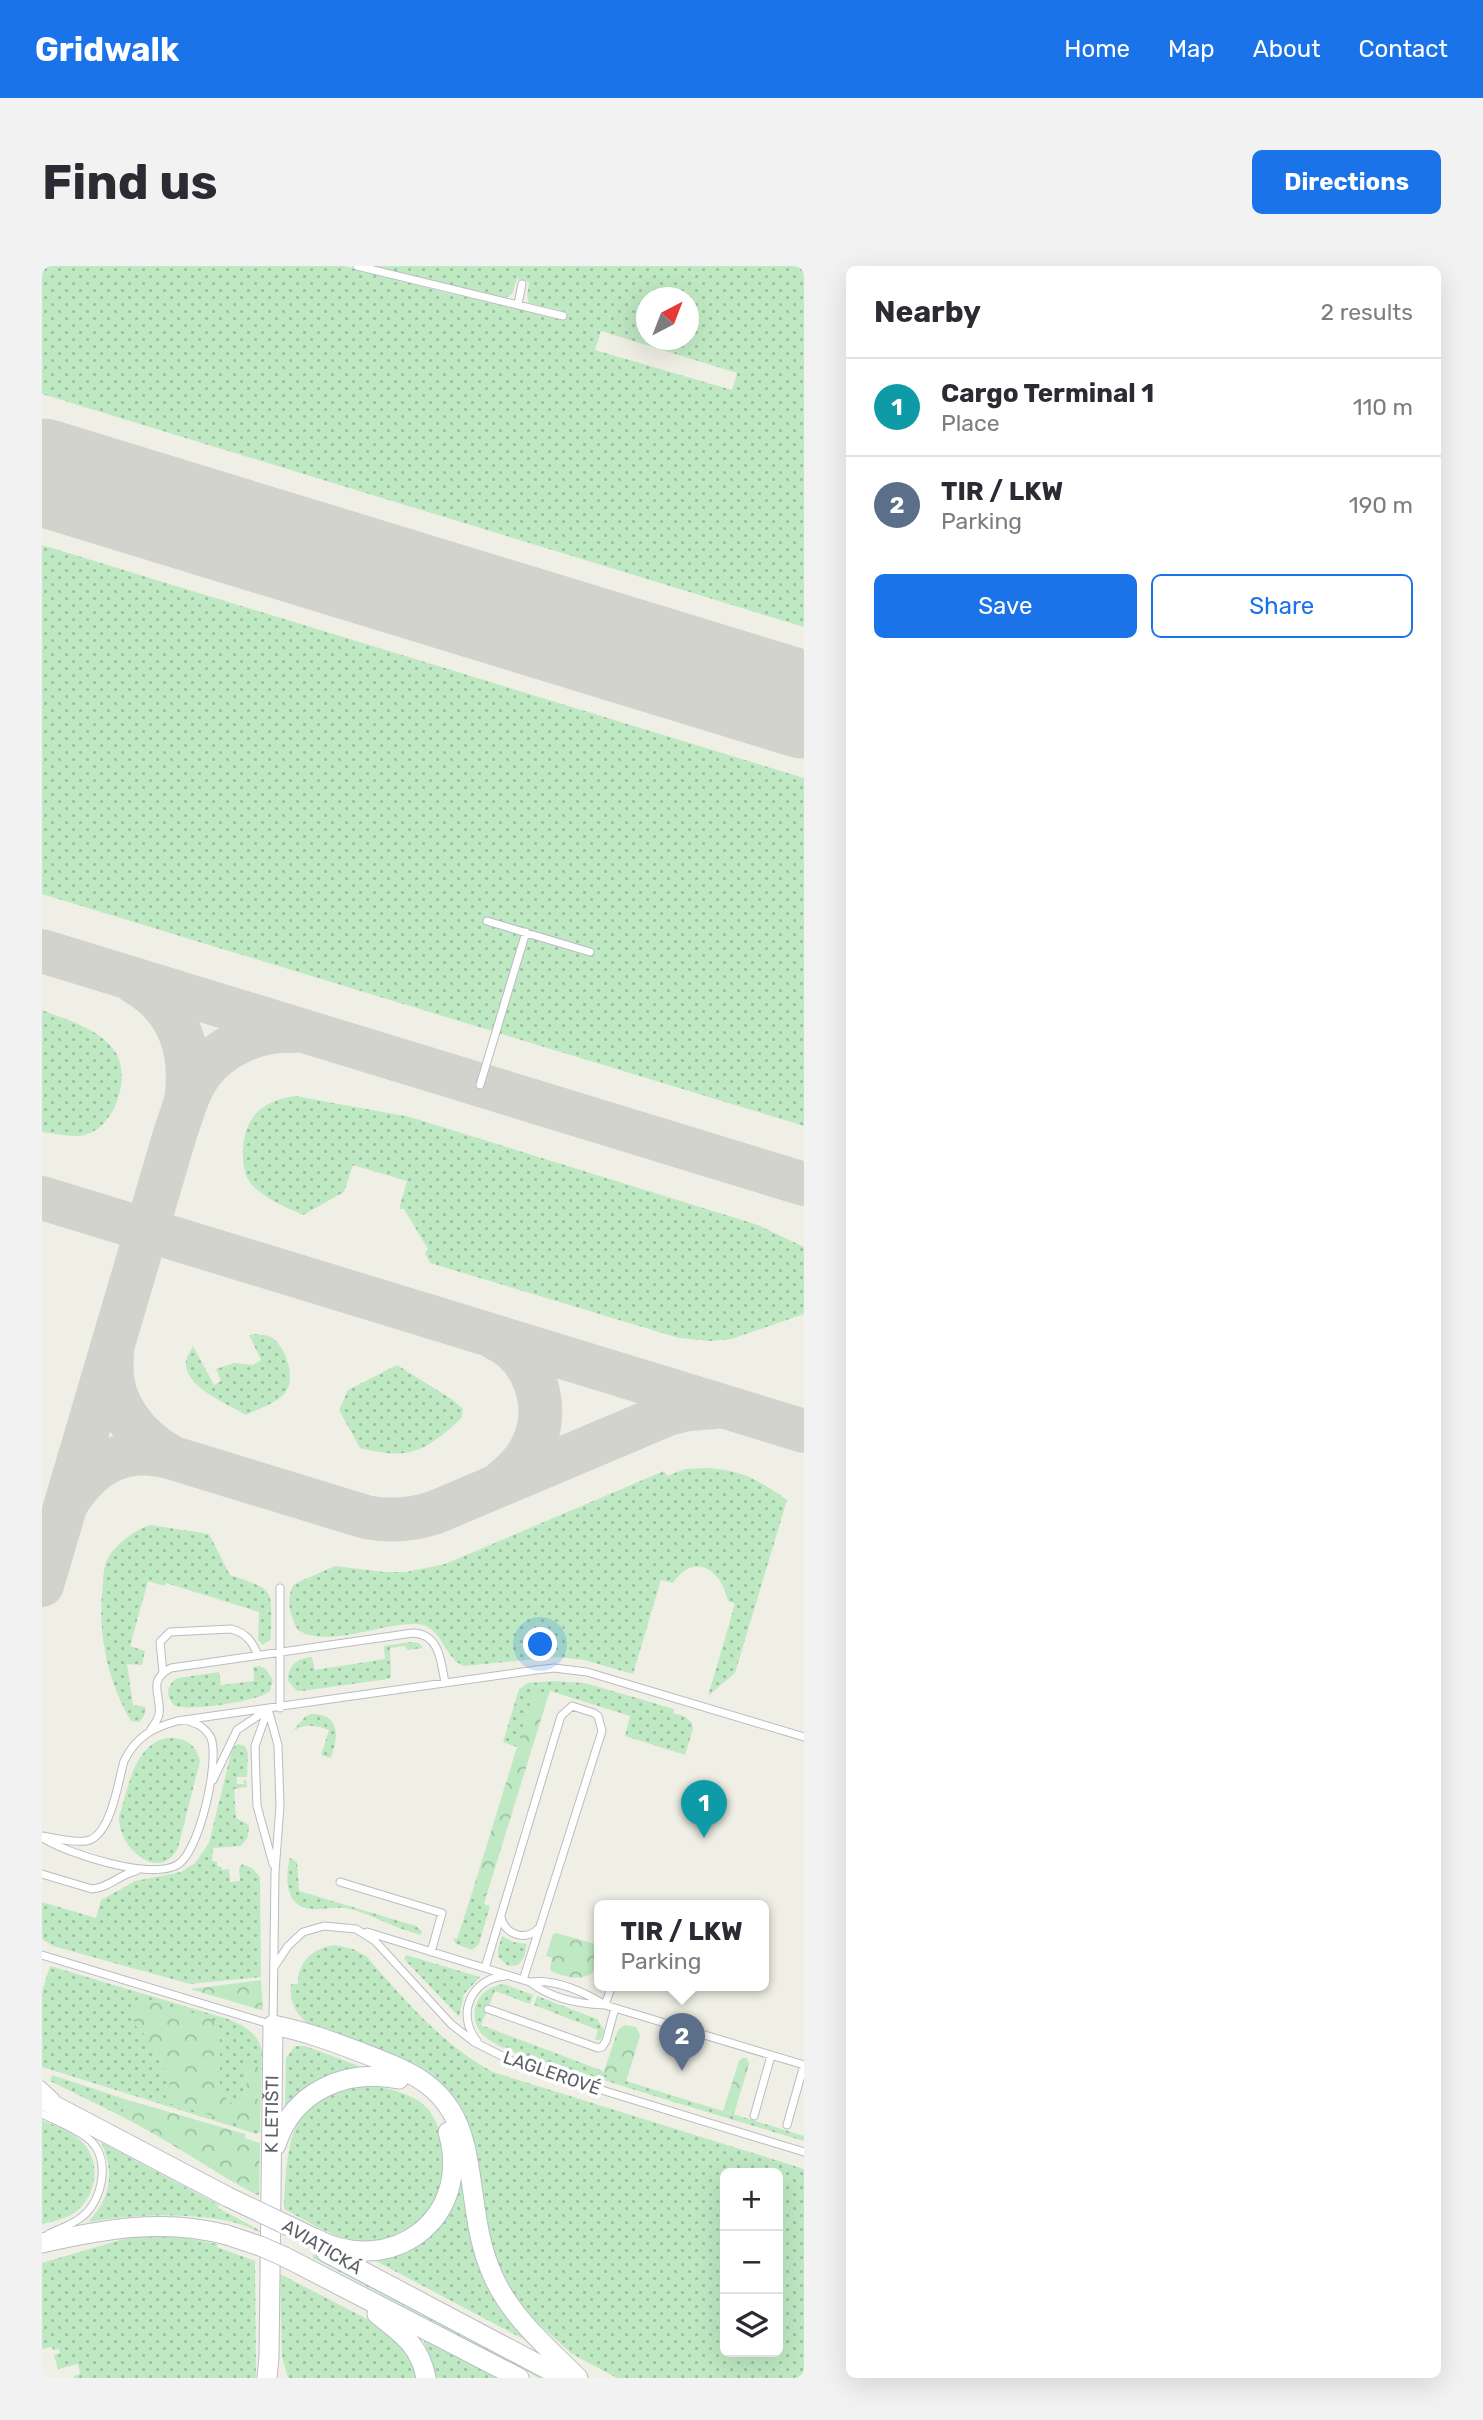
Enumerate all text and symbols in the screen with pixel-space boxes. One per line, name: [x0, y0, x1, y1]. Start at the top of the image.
text: Gridwalk: [35, 30, 179, 69]
text: Home: [1064, 35, 1130, 63]
text: Map: [1168, 35, 1215, 63]
text: About: [1253, 35, 1321, 63]
text: Contact: [1359, 35, 1448, 63]
button: Directions: [1252, 150, 1441, 214]
text: Find us: [42, 153, 218, 211]
north arrow: [636, 287, 699, 350]
text: Nearby: [874, 294, 981, 330]
text: 2 results: [1321, 298, 1413, 326]
text: Cargo Terminal 1: [941, 378, 1154, 409]
text: 1: [891, 393, 903, 421]
text: 110 m: [1353, 393, 1413, 421]
text: Place: [941, 409, 1000, 437]
text: TIR / LKW: [941, 476, 1063, 507]
text: 2: [890, 491, 904, 519]
text: 190 m: [1349, 491, 1413, 519]
text: Parking: [941, 507, 1022, 535]
button: Save: [874, 574, 1137, 638]
button: Share: [1151, 574, 1413, 638]
your location: [523, 1627, 557, 1661]
pin: 1: [681, 1780, 727, 1838]
popup: [594, 1900, 769, 1991]
text: TIR / LKW: [620, 1916, 743, 1947]
text: Parking: [620, 1947, 702, 1975]
pin: 2: [659, 2013, 705, 2071]
street label: LAGLEROVÉ: [500, 2046, 604, 2100]
street label: K LETIŠTI: [260, 2075, 283, 2153]
map controls: [720, 2168, 783, 2357]
button: +: [720, 2168, 783, 2231]
street label: AVIATICKÁ: [278, 2215, 366, 2279]
button: −: [720, 2231, 783, 2294]
button: layers: [720, 2294, 783, 2357]

